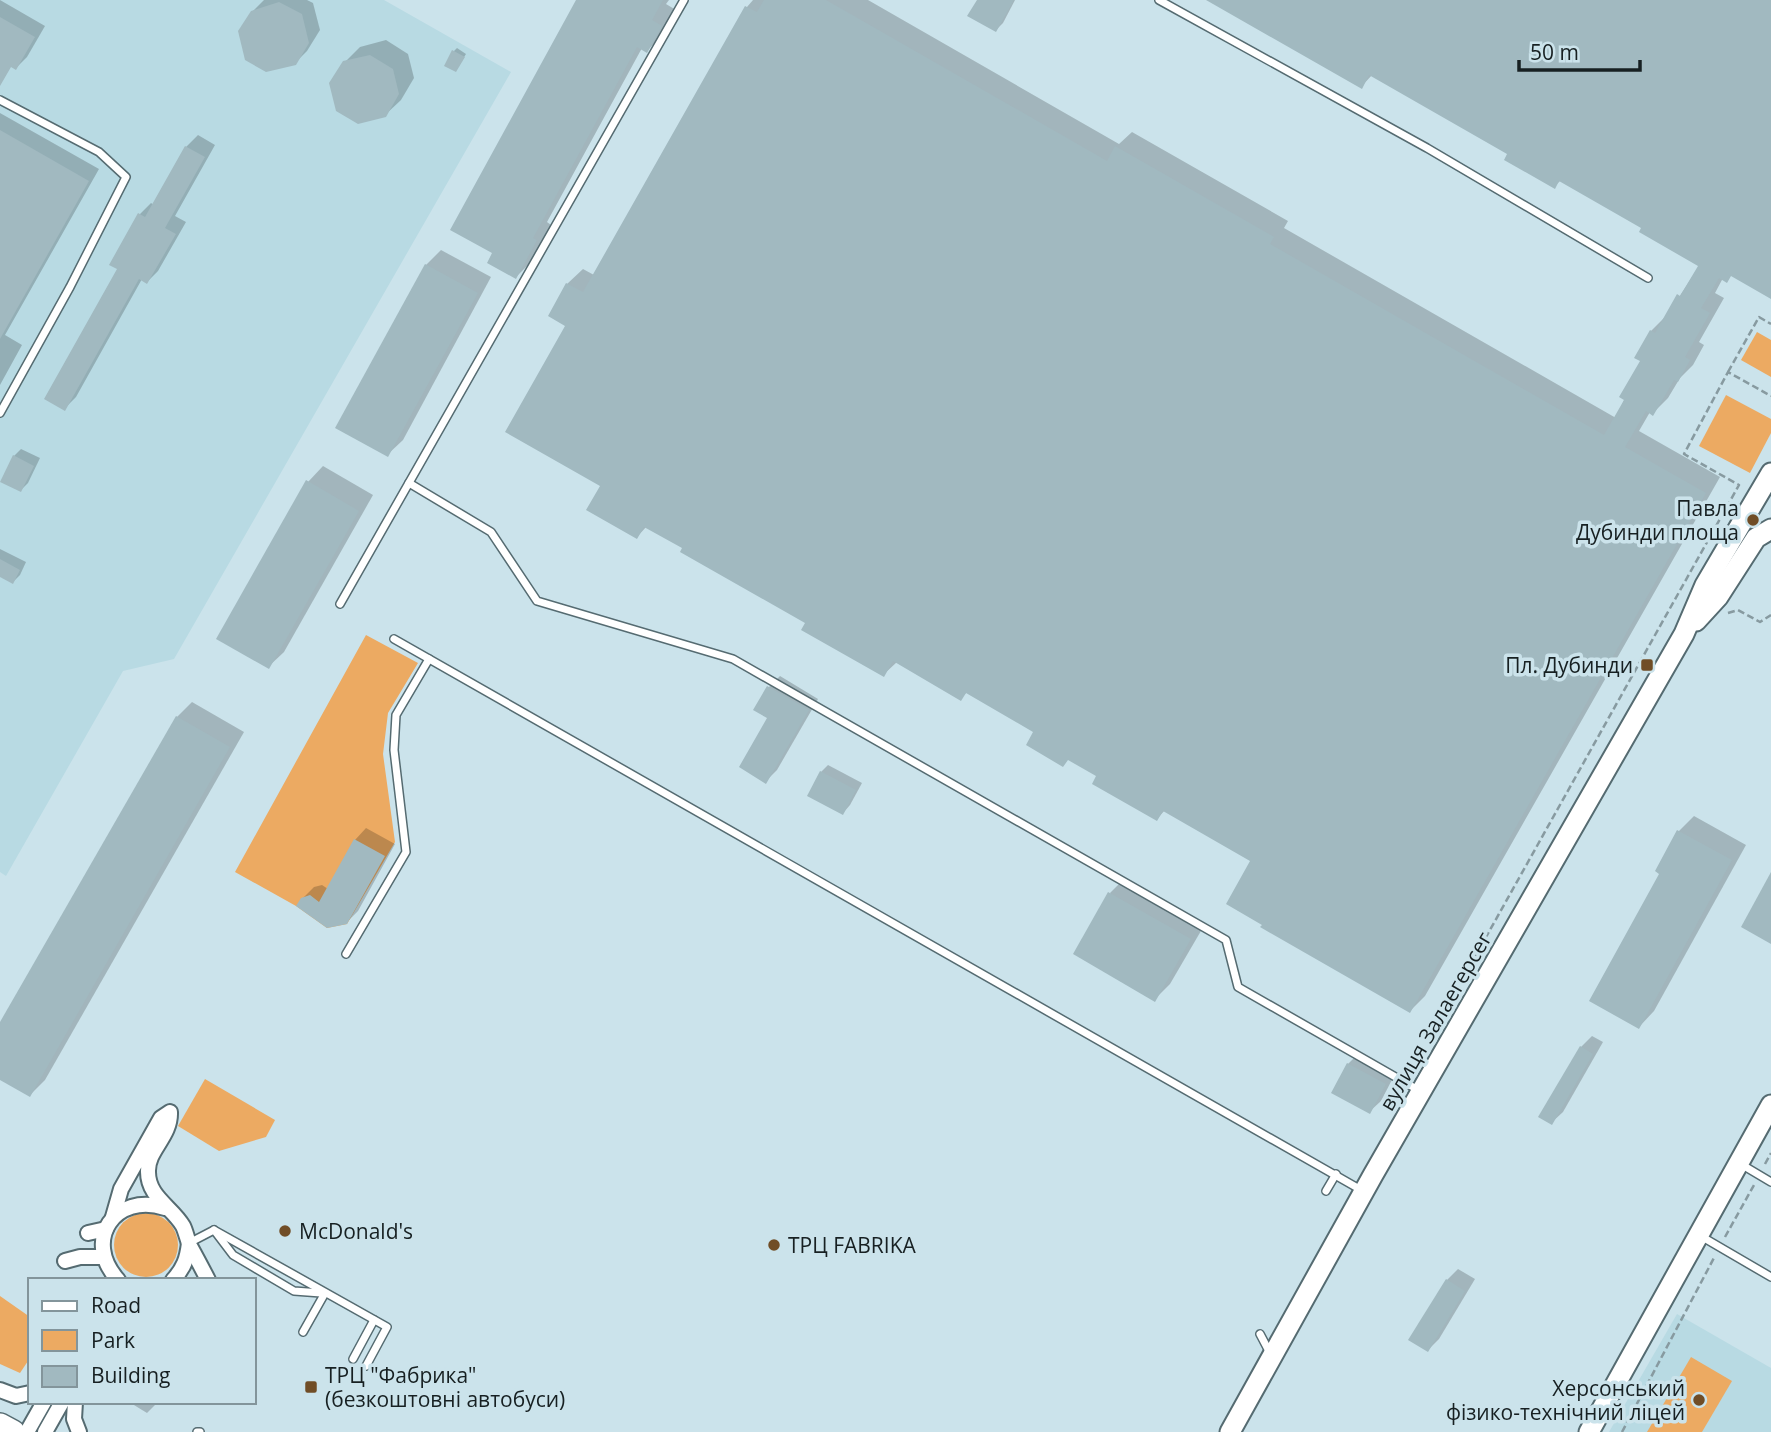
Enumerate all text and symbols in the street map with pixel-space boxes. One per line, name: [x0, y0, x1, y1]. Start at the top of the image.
scale bar: [1519, 28, 1640, 72]
text: 50 m: [1530, 38, 1579, 66]
place label: Павла Дубинди площа: [1576, 494, 1739, 546]
marker: Павла Дубинди площа: [1745, 512, 1761, 528]
place label: Пл. Дубинди: [1505, 651, 1633, 679]
marker: Пл. Дубинди: [1639, 657, 1655, 673]
street label: вулиця Залаегерсег: [1372, 926, 1498, 1116]
place label: McDonald's: [299, 1217, 413, 1245]
marker: McDonald's: [277, 1223, 293, 1239]
place label: ТРЦ FABRIKA: [788, 1231, 917, 1259]
marker: ТРЦ FABRIKA: [766, 1237, 782, 1253]
legend: [28, 1278, 256, 1404]
text: Road: [91, 1291, 141, 1319]
text: Park: [91, 1326, 135, 1354]
text: Building: [91, 1361, 170, 1389]
place label: ТРЦ "Фабрика" (безкоштовні автобуси): [325, 1361, 565, 1413]
place label: Херсонський фізико-технічний ліцей: [1446, 1374, 1685, 1426]
marker: ТРЦ "Фабрика" (безкоштовні автобуси): [303, 1379, 319, 1395]
marker: Херсонський фізико-технічний ліцей: [1691, 1392, 1707, 1408]

